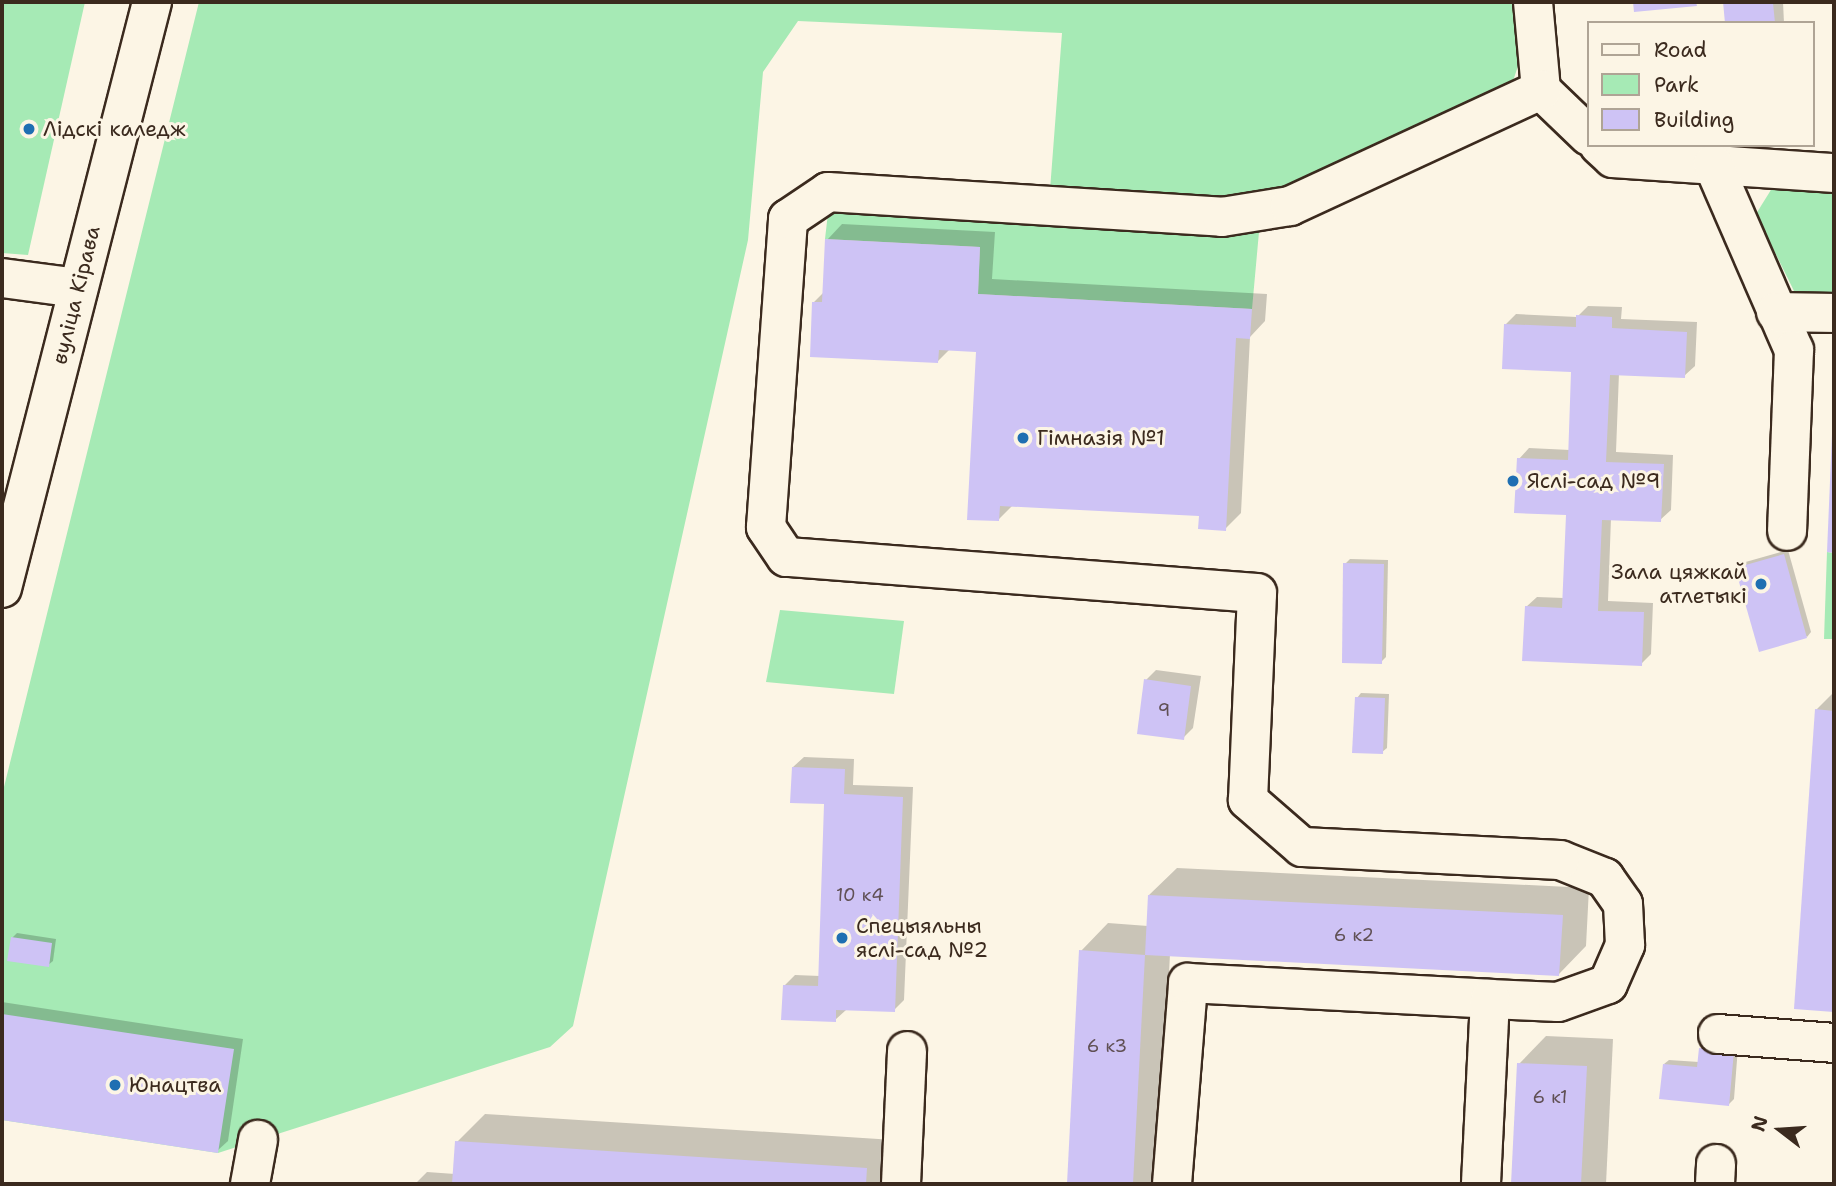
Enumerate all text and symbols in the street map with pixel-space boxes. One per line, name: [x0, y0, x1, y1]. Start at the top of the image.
legend: [1588, 21, 1815, 147]
text: Road: [1654, 36, 1707, 64]
text: Park: [1654, 71, 1699, 99]
text: Building: [1654, 106, 1734, 134]
place label: Лідскі каледж: [43, 116, 186, 142]
marker: Лідскі каледж: [21, 121, 37, 137]
street label: вуліца Кірава: [47, 223, 105, 367]
place label: Гімназія №1: [1037, 425, 1165, 451]
marker: Гімназія №1: [1015, 430, 1031, 446]
place label: Яслі-сад №9: [1527, 468, 1660, 494]
marker: Яслі-сад №9: [1505, 473, 1521, 489]
place label: Зала цяжкай атлетыкі: [1611, 559, 1747, 609]
marker: Зала цяжкай атлетыкі: [1753, 576, 1769, 592]
house number: 9: [1158, 699, 1170, 721]
house number: 10 к4: [836, 884, 884, 906]
place label: Спецыяльны яслі-сад №2: [856, 913, 988, 963]
house number: 6 к2: [1334, 924, 1374, 946]
marker: Спецыяльны яслі-сад №2: [834, 930, 850, 946]
house number: 6 к3: [1087, 1035, 1127, 1057]
place label: Юнацтва: [129, 1072, 221, 1098]
marker: Юнацтва: [107, 1077, 123, 1093]
house number: 6 к1: [1533, 1086, 1567, 1108]
north arrow: [1745, 1095, 1815, 1165]
text: N: [1745, 1113, 1774, 1135]

